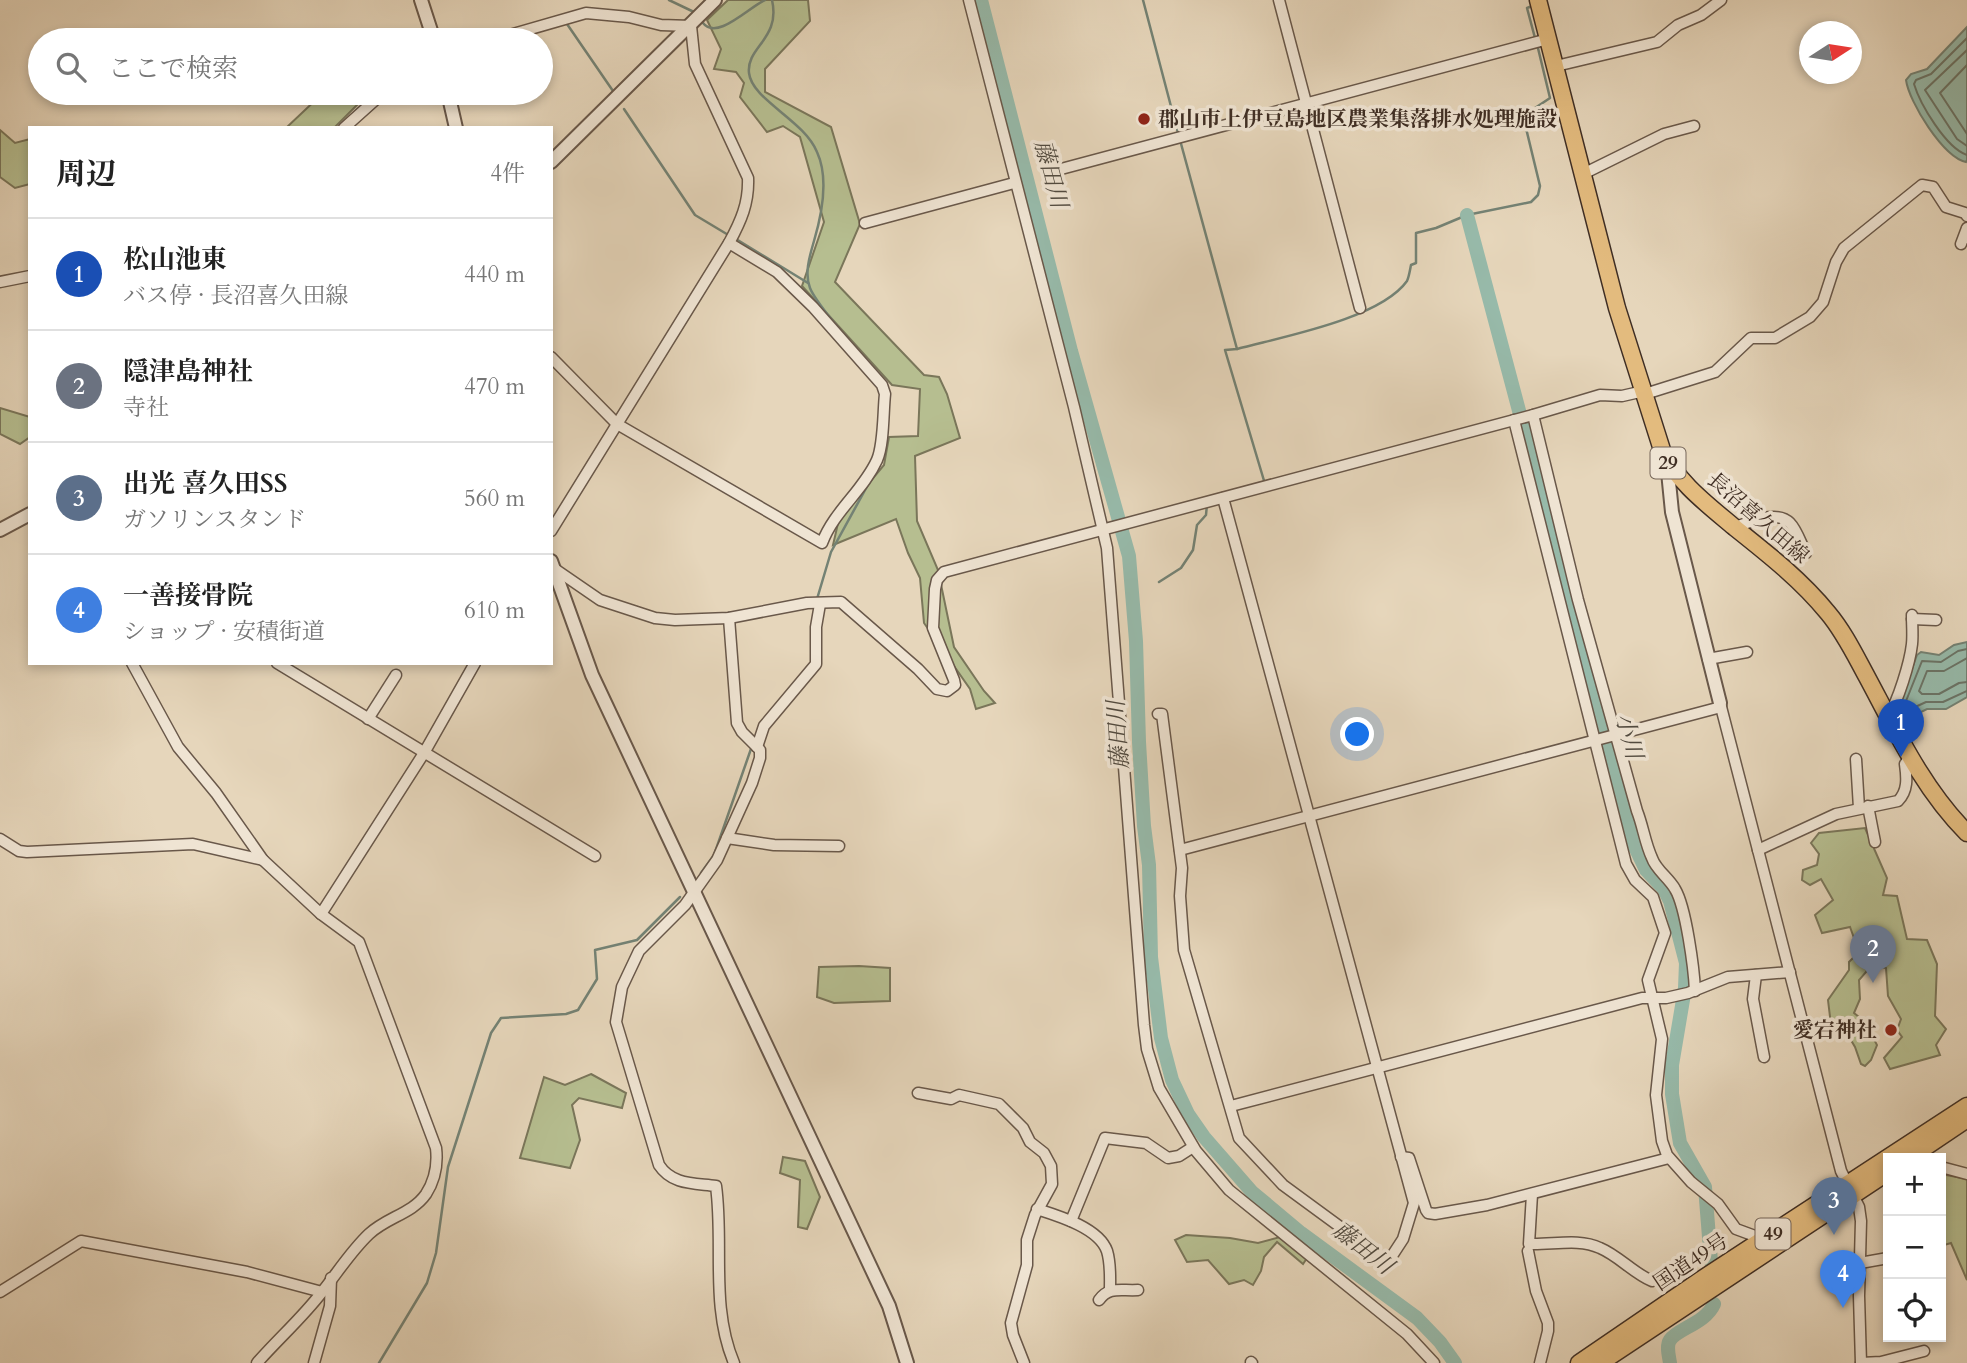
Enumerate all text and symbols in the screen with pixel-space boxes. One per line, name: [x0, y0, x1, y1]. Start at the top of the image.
north arrow: [1799, 21, 1862, 84]
search box: [28, 28, 553, 105]
icon: search: [52, 48, 90, 86]
text: ここで検索: [108, 51, 238, 86]
place label: 郡山市上伊豆島地区農業集落排水処理施設: [1158, 105, 1557, 134]
marker: 郡山市上伊豆島地区農業集落排水処理施設: [1136, 111, 1152, 127]
water label: 藤田川: [1027, 137, 1076, 214]
text: 周辺: [56, 154, 116, 195]
text: 4件: [490, 158, 525, 189]
text: 松山池東: [123, 242, 227, 277]
text: 1: [73, 259, 85, 290]
text: 440 m: [464, 259, 525, 290]
text: バス停 · 長沼喜久田線: [123, 280, 348, 311]
text: 隠津島神社: [123, 354, 253, 389]
text: 2: [73, 371, 85, 402]
text: 470 m: [464, 371, 525, 402]
text: 寺社: [123, 392, 169, 423]
road number: 29: [1650, 447, 1686, 478]
text: 出光 喜久田SS: [123, 466, 288, 501]
street label: 長沼喜久田線: [1701, 466, 1815, 570]
text: 3: [73, 483, 85, 514]
text: 560 m: [464, 483, 525, 514]
text: ガソリンスタンド: [123, 504, 306, 535]
text: 一善接骨院: [123, 578, 253, 613]
text: 4: [73, 595, 85, 626]
text: 610 m: [464, 595, 525, 626]
text: ショップ · 安積街道: [123, 616, 325, 647]
water label: 藤田川: [1100, 697, 1136, 770]
pin: 1: [1878, 699, 1924, 757]
water label: 小川: [1608, 710, 1651, 765]
your location: [1340, 717, 1374, 751]
pin: 2: [1850, 925, 1896, 983]
place label: 愛宕神社: [1793, 1016, 1877, 1045]
marker: 愛宕神社: [1883, 1022, 1899, 1038]
map controls: [1883, 1153, 1946, 1342]
button: +: [1883, 1153, 1946, 1216]
pin: 3: [1811, 1177, 1857, 1235]
water label: 藤田川: [1326, 1215, 1402, 1283]
button: −: [1883, 1216, 1946, 1279]
road number: 49: [1756, 1218, 1790, 1250]
street label: 国道49号: [1648, 1226, 1734, 1298]
pin: 4: [1820, 1250, 1866, 1308]
button: locate: [1883, 1279, 1946, 1342]

